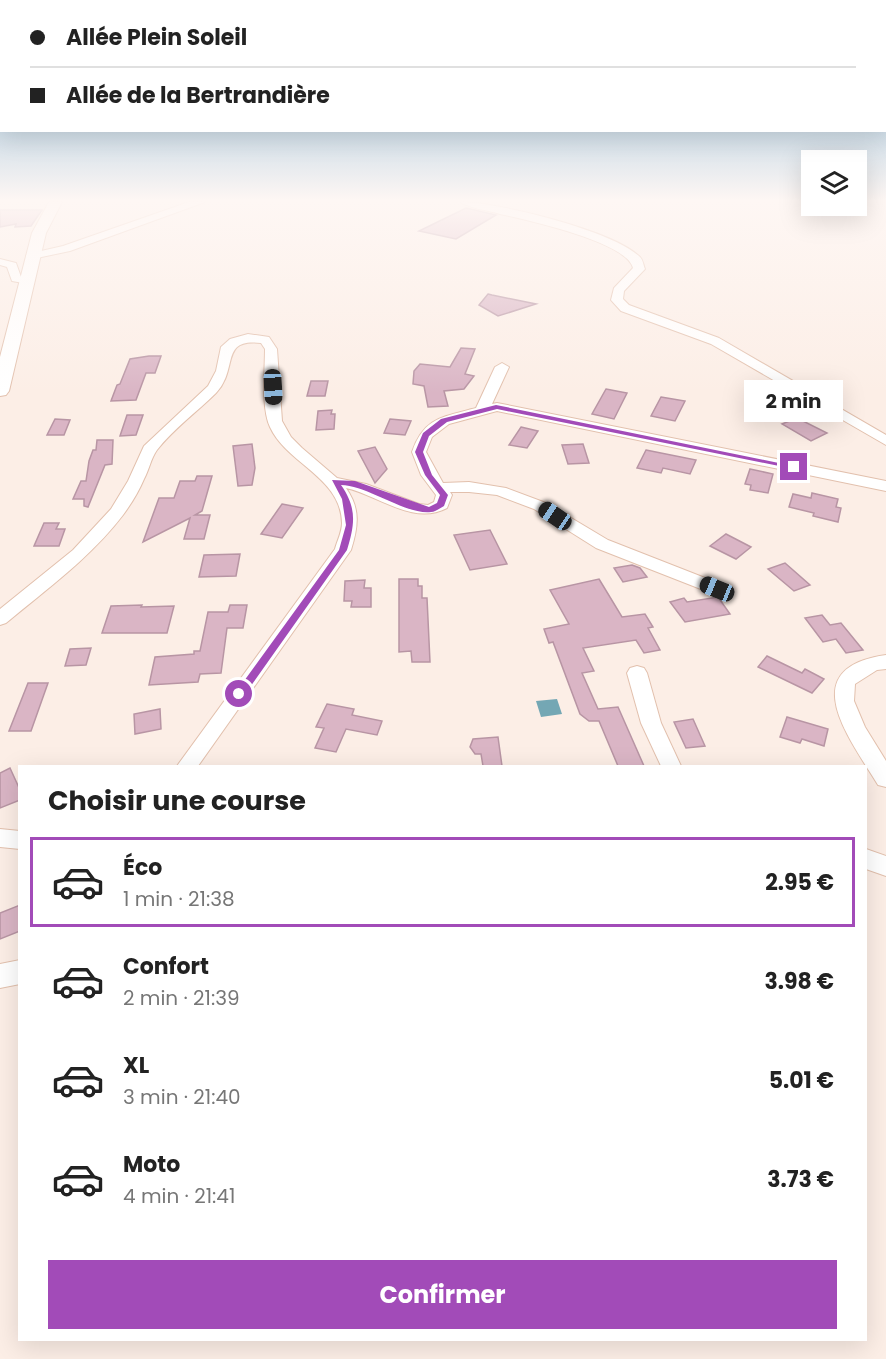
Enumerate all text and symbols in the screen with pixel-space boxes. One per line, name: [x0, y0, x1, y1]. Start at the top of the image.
text: Allée Plein Soleil: [66, 22, 247, 53]
text: Allée de la Bertrandière: [66, 80, 330, 111]
map controls: [801, 150, 867, 216]
button: layers: [801, 150, 867, 216]
car: [263, 369, 283, 405]
callout: 2 min: [744, 380, 844, 422]
text: 2 min: [765, 387, 822, 415]
route end: [780, 453, 807, 480]
car: [535, 498, 575, 534]
car: [697, 574, 737, 604]
route start: [225, 680, 252, 707]
text: Choisir une course: [48, 782, 306, 819]
text: Éco: [123, 852, 162, 883]
icon: car: [51, 855, 105, 909]
text: 2.95 €: [765, 867, 834, 898]
text: 1 min · 21:38: [123, 885, 235, 913]
text: Confort: [123, 951, 209, 982]
icon: car: [51, 954, 105, 1008]
text: 3.98 €: [765, 966, 834, 997]
text: 2 min · 21:39: [123, 984, 240, 1012]
text: XL: [123, 1050, 149, 1081]
icon: car: [51, 1053, 105, 1107]
text: 5.01 €: [769, 1065, 834, 1096]
text: 3 min · 21:40: [123, 1083, 241, 1111]
text: Moto: [123, 1149, 180, 1180]
icon: car: [51, 1152, 105, 1206]
text: 3.73 €: [767, 1164, 834, 1195]
text: 4 min · 21:41: [123, 1182, 235, 1210]
button: Confirmer: [48, 1260, 837, 1329]

